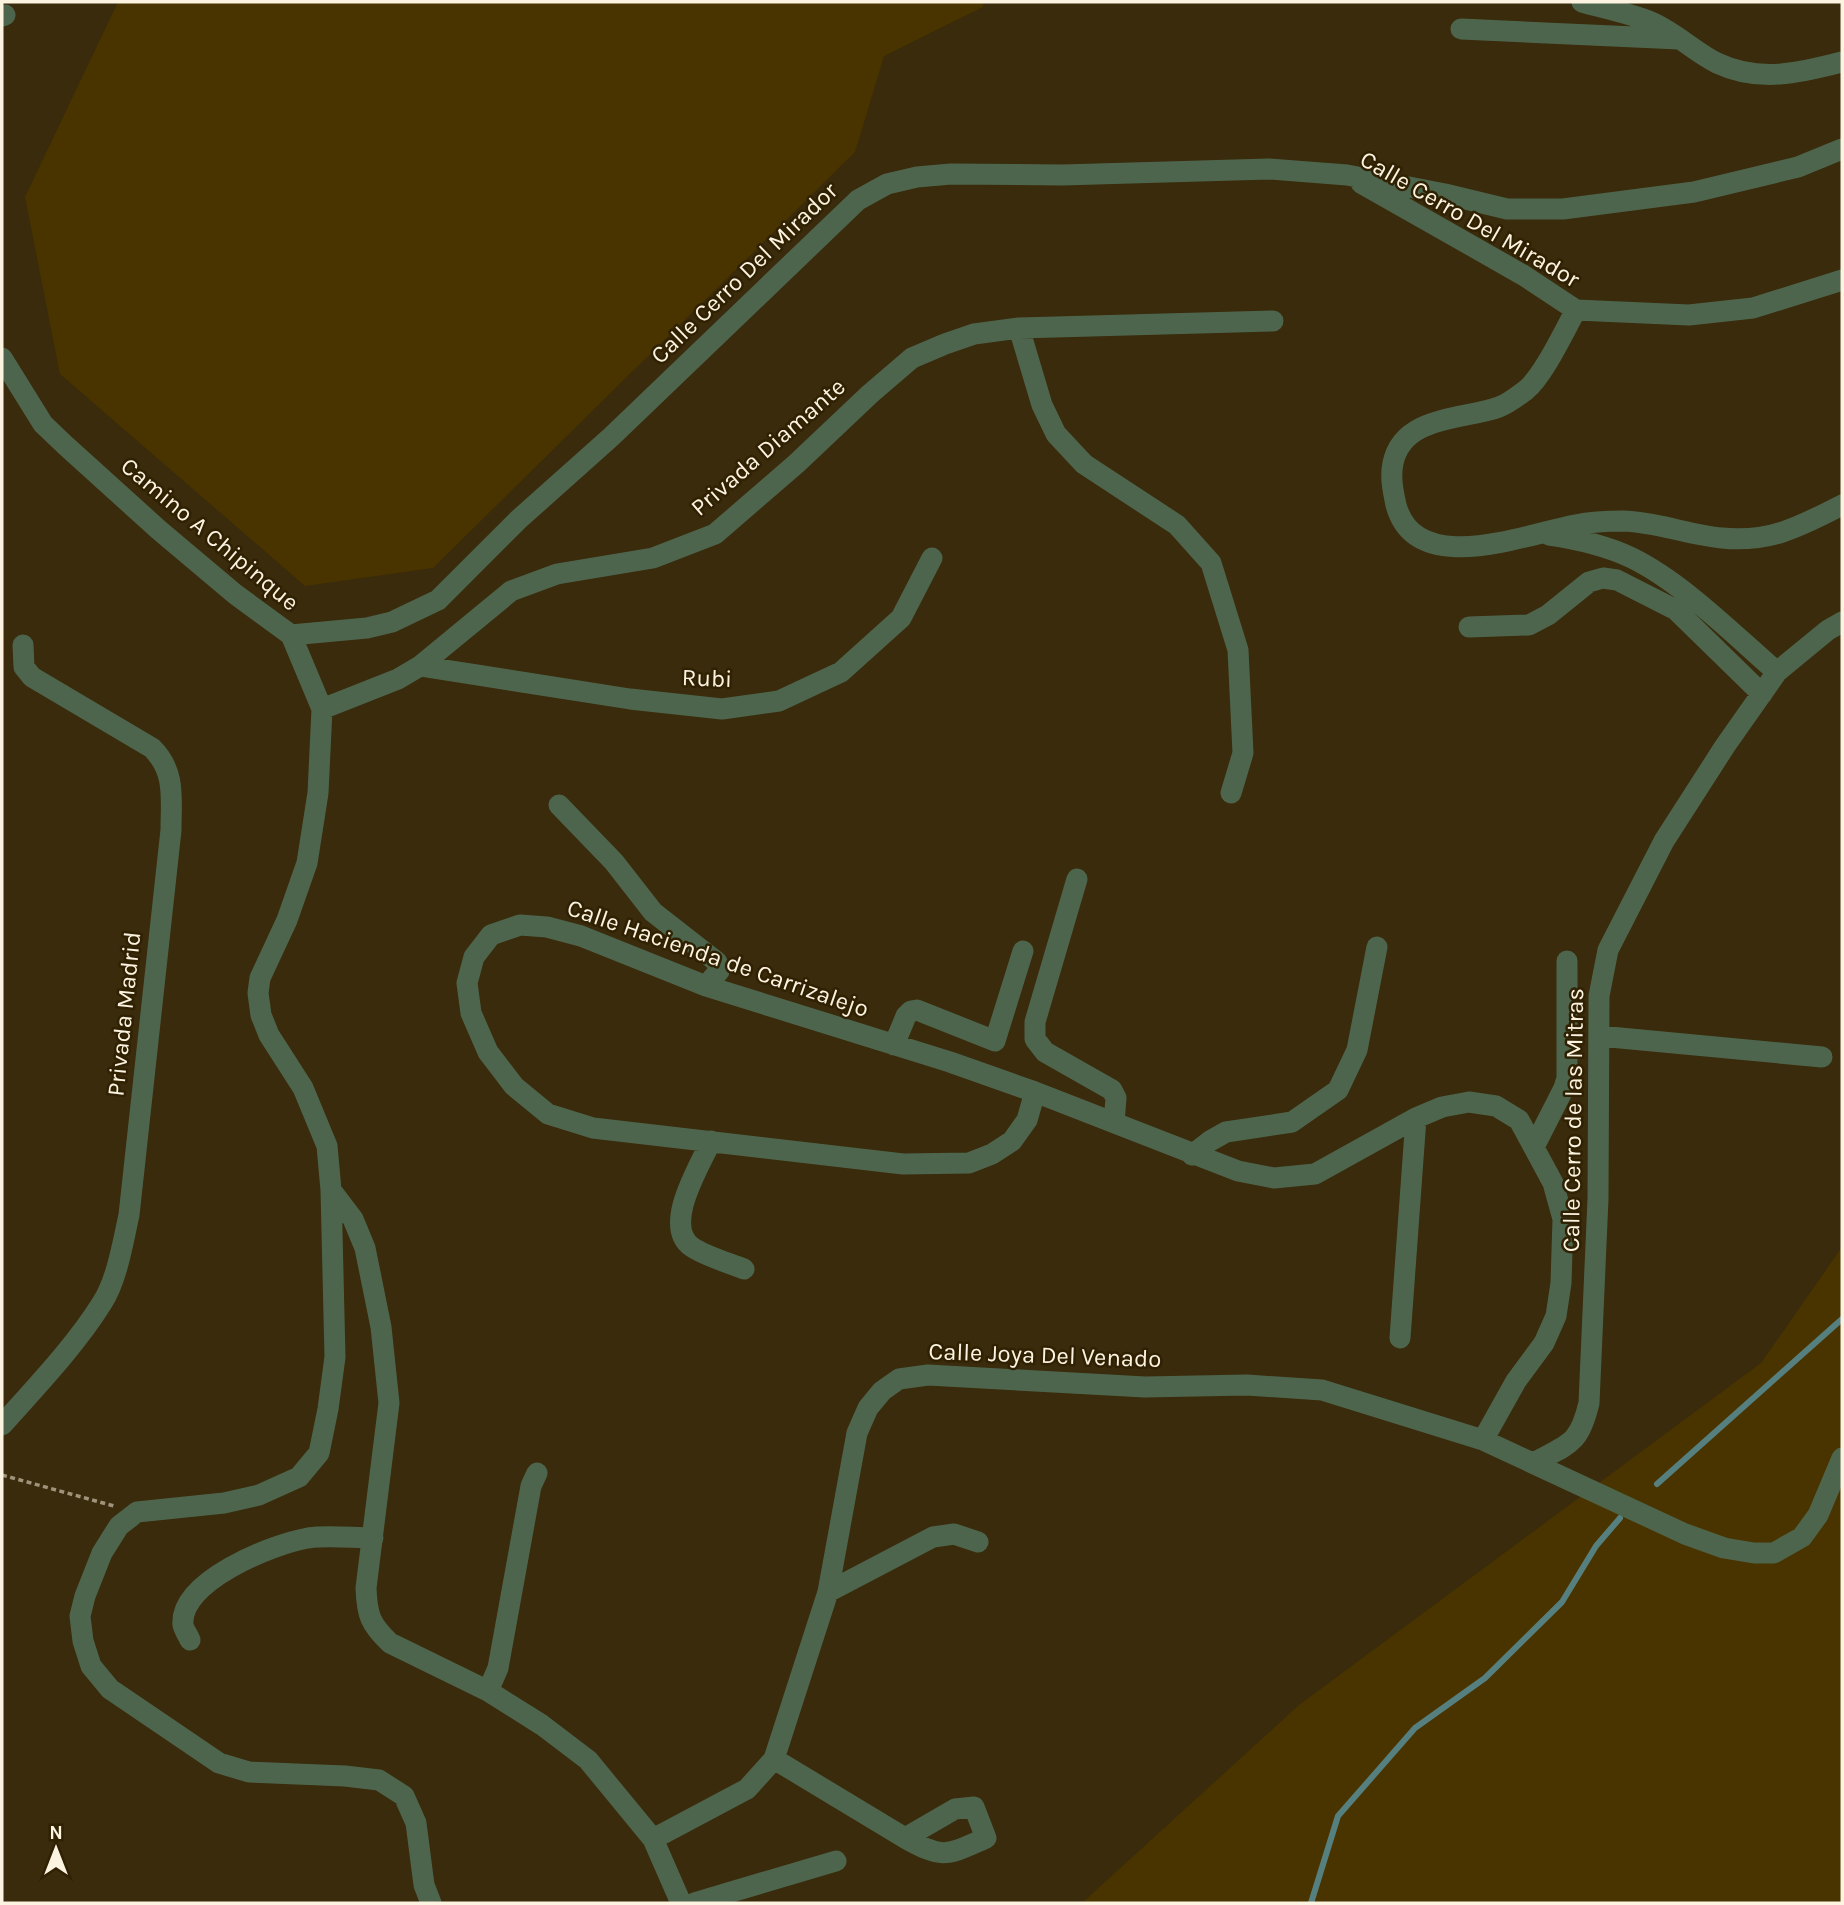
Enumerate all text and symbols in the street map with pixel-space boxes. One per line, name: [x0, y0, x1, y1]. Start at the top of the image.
street label: Calle Cerro Del Mirador: [1355, 145, 1585, 293]
street label: Calle Cerro Del Mirador: [645, 176, 843, 369]
street label: Privada Diamante: [685, 372, 851, 522]
street label: Camino A Chipinque: [116, 452, 304, 616]
street label: Rubi: [681, 663, 733, 693]
street label: Calle Hacienda de Carrizalejo: [564, 893, 872, 1023]
street label: Privada Madrid: [101, 930, 147, 1098]
street label: Calle Cerro de las Mitras: [1557, 988, 1589, 1252]
street label: Calle Joya Del Venado: [928, 1337, 1162, 1373]
north arrow: [21, 1814, 91, 1884]
text: N: [49, 1822, 63, 1844]

